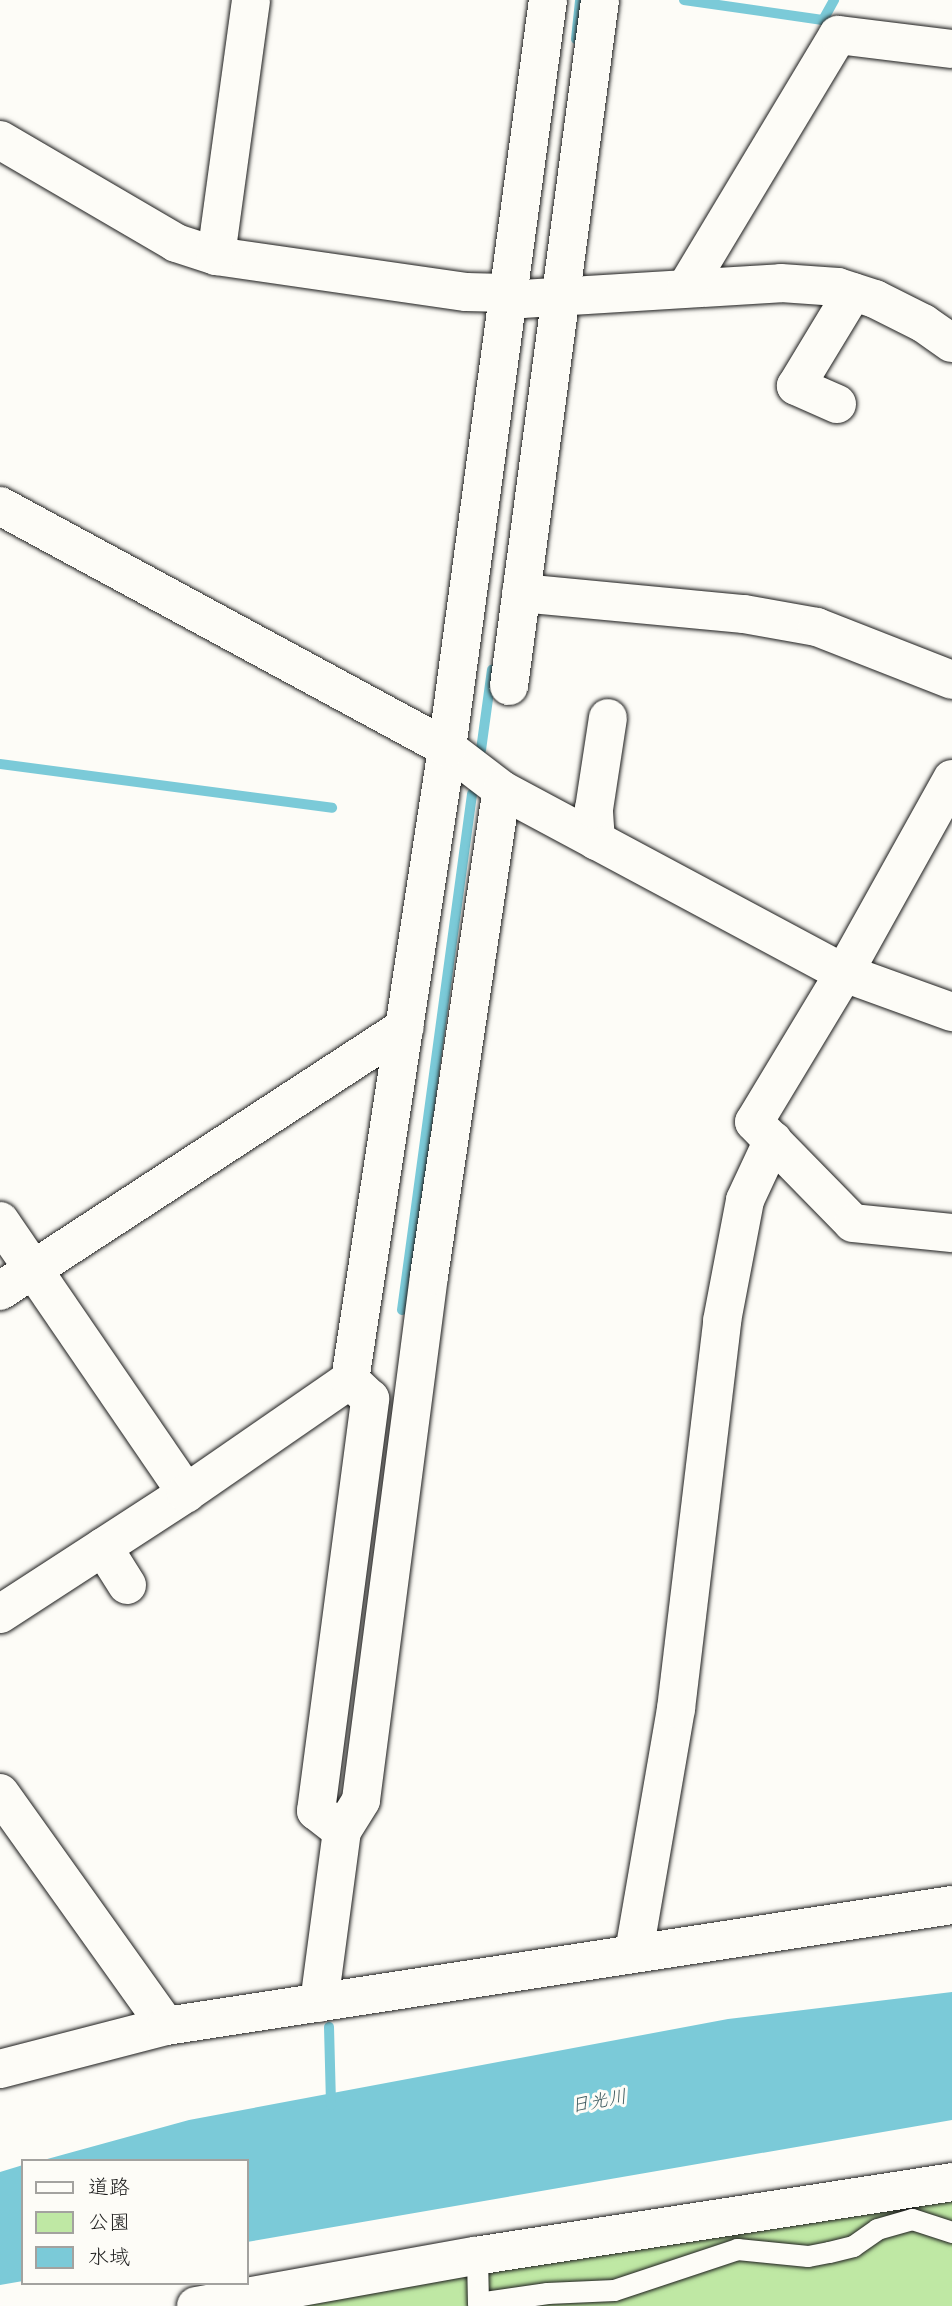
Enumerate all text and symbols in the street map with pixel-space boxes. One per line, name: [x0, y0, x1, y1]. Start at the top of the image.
water label: 日光川: [569, 2087, 629, 2119]
legend: [21, 2159, 248, 2285]
text: 道路: [88, 2172, 130, 2205]
text: 公園: [88, 2207, 130, 2240]
text: 水域: [88, 2242, 130, 2275]

